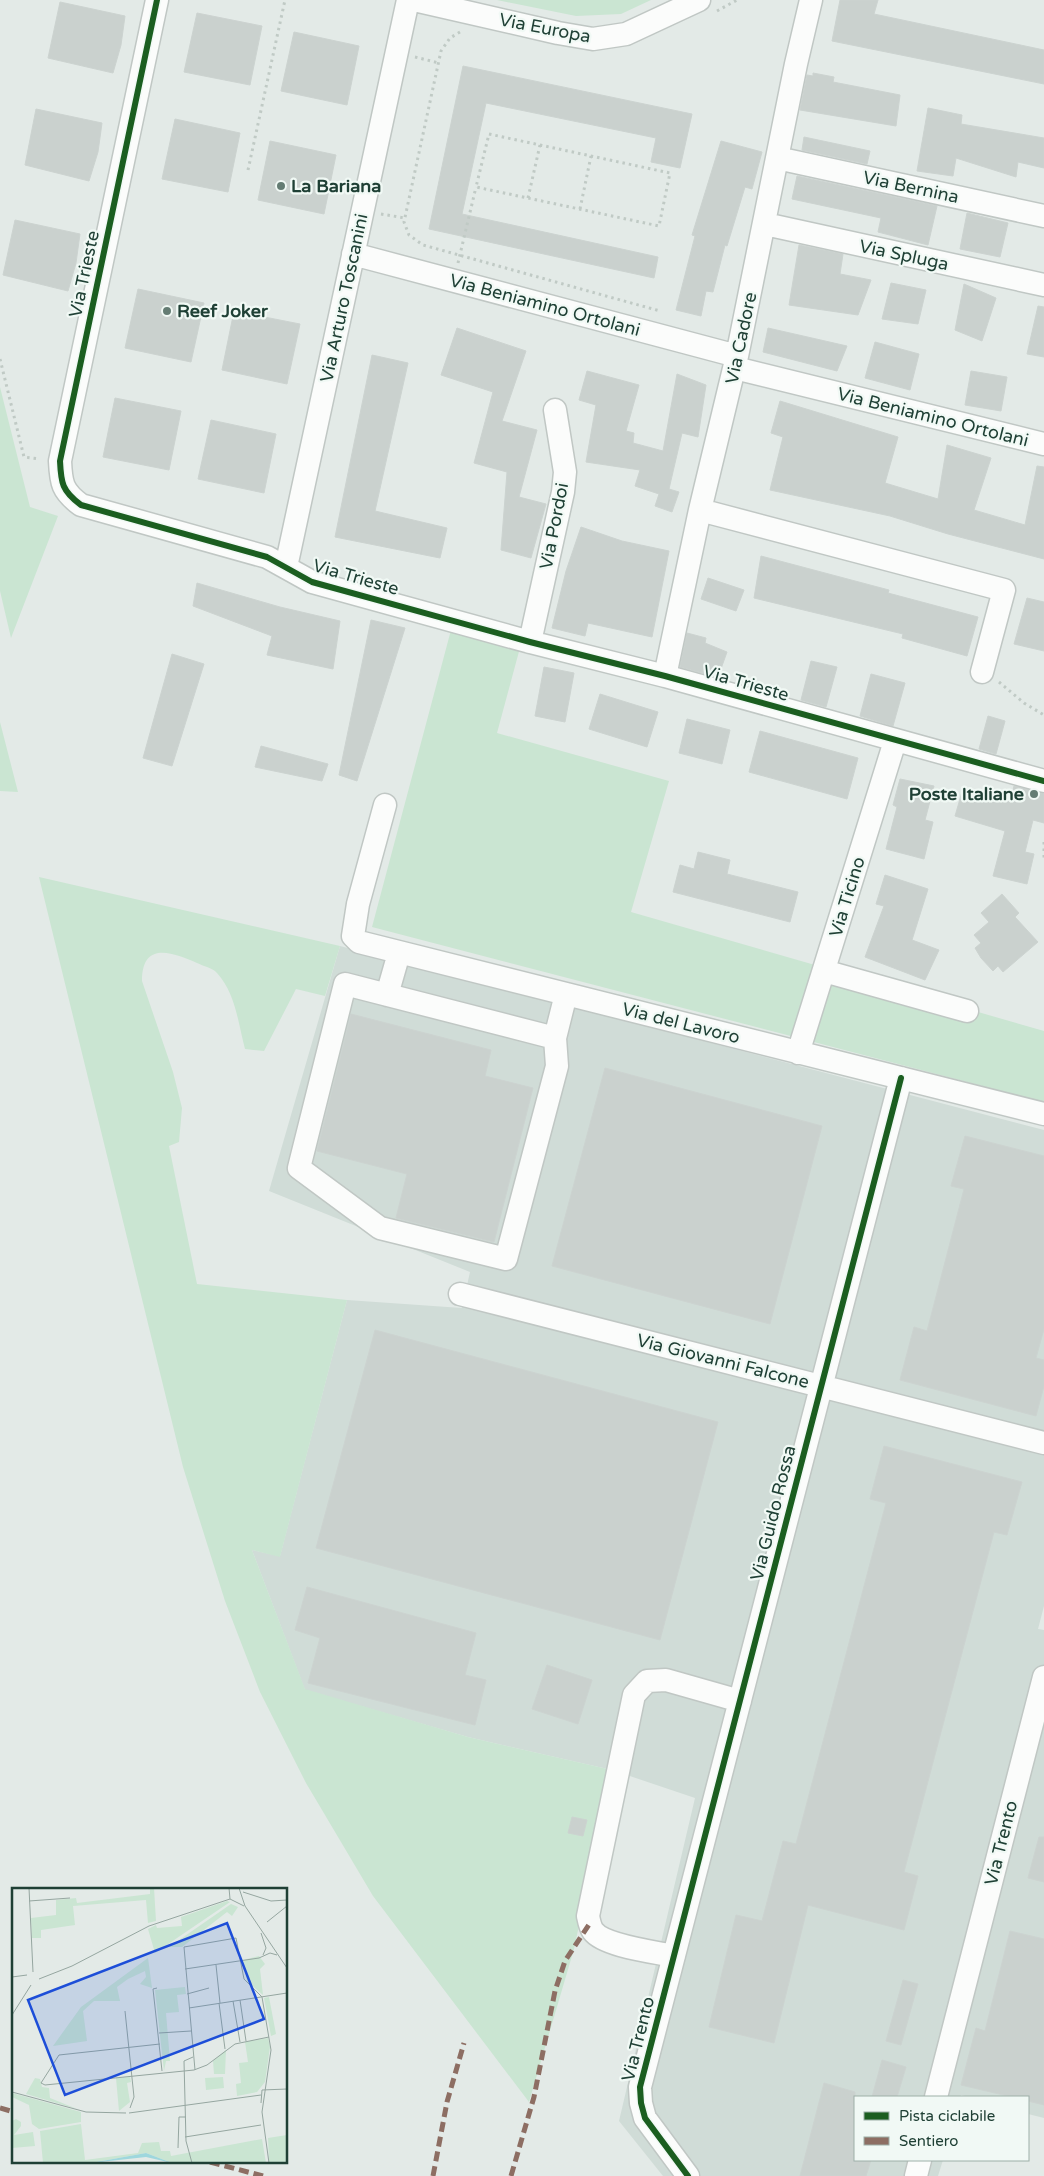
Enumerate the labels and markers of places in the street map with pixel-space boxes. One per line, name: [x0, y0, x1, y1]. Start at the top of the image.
place label: La Bariana: [291, 175, 381, 197]
marker: La Bariana: [275, 180, 287, 192]
place label: Reef Joker: [177, 300, 269, 322]
marker: Reef Joker: [161, 305, 173, 317]
place label: Poste Italiane: [909, 783, 1024, 805]
marker: Poste Italiane: [1028, 788, 1040, 800]

